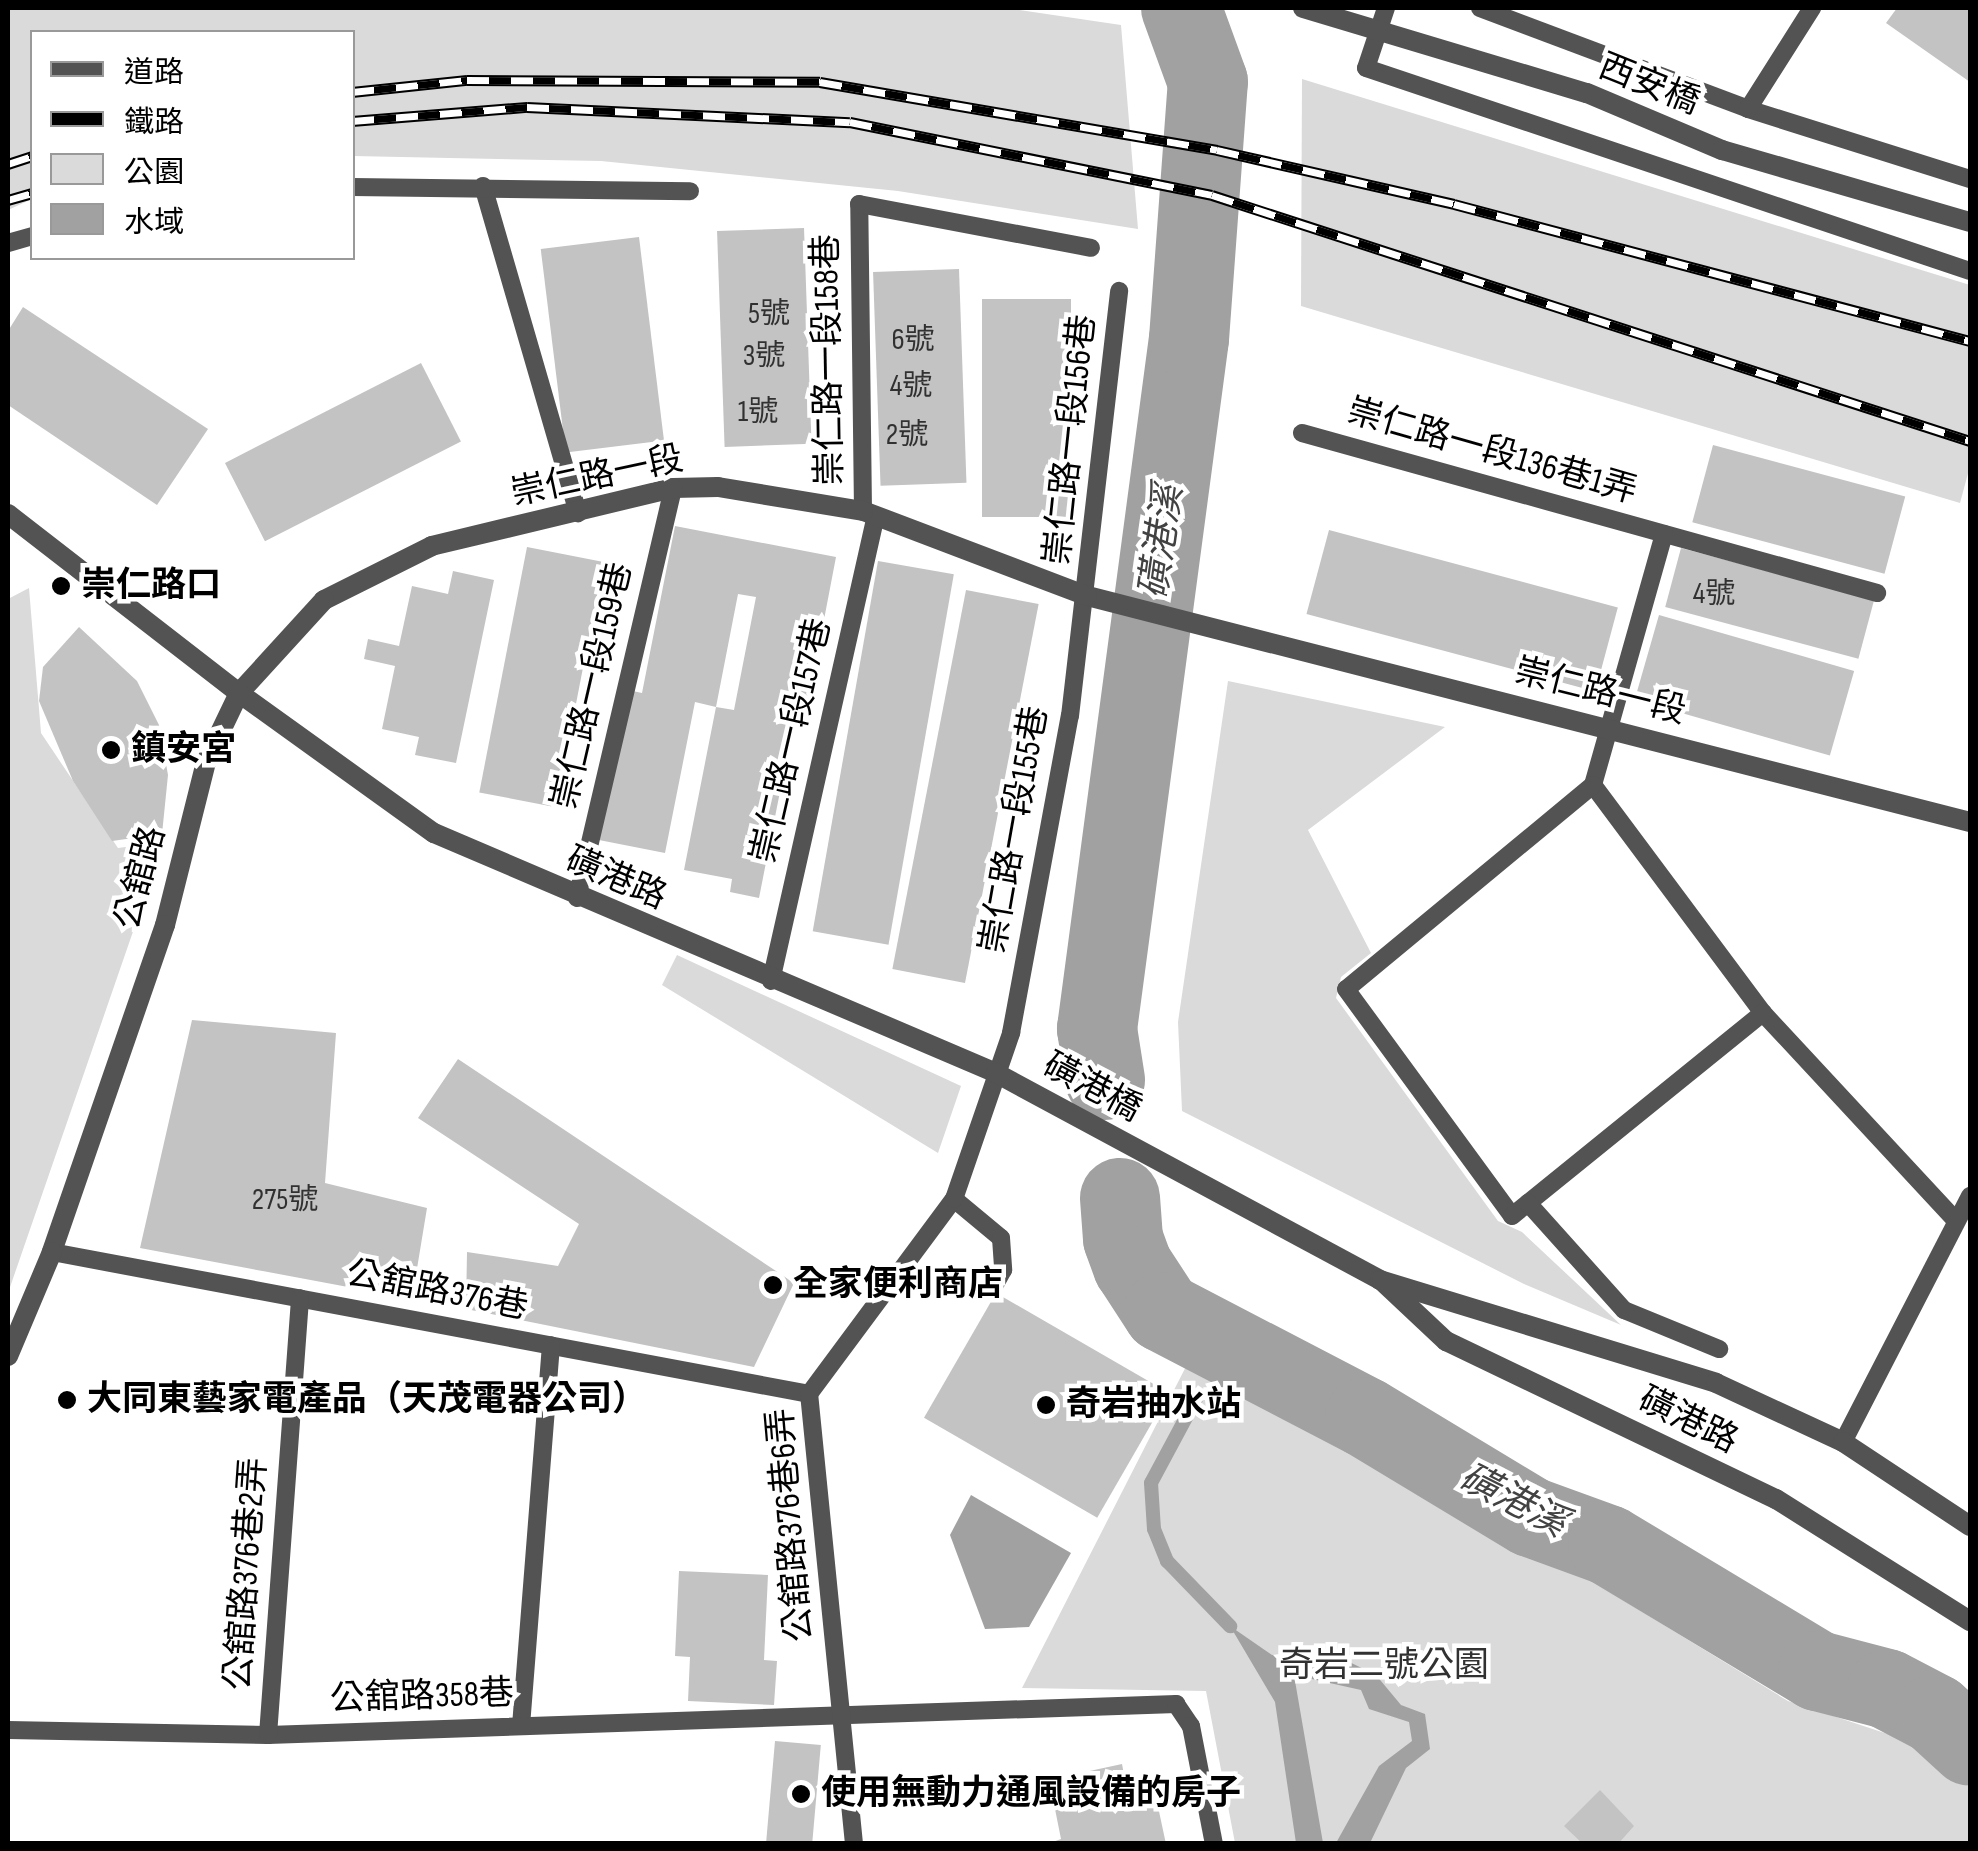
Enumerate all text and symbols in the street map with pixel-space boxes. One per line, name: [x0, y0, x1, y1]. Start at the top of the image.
legend: [30, 30, 355, 260]
street label: 西安橋: [1592, 46, 1706, 124]
text: 道路: [124, 55, 184, 91]
text: 鐵路: [124, 105, 184, 141]
text: 公園: [124, 155, 184, 191]
text: 水域: [124, 205, 184, 241]
street label: 崇仁路一段158巷: [806, 234, 852, 486]
house number: 5號: [748, 296, 790, 332]
street label: 崇仁路一段156巷: [1037, 313, 1105, 567]
house number: 6號: [891, 322, 935, 358]
house number: 3號: [743, 338, 785, 374]
house number: 4號: [890, 368, 932, 404]
street label: 崇仁路一段136巷1弄: [1342, 391, 1642, 513]
house number: 1號: [738, 394, 778, 430]
house number: 2號: [886, 417, 928, 453]
street label: 崇仁路一段: [507, 438, 687, 516]
water label: 磺港溪: [1131, 482, 1193, 602]
street label: 崇仁路一段159巷: [544, 559, 642, 813]
place label: 崇仁路口: [81, 565, 221, 607]
marker: 崇仁路口: [50, 575, 72, 597]
house number: 4號: [1693, 576, 1735, 612]
street label: 崇仁路一段157巷: [743, 614, 841, 868]
street label: 崇仁路一段: [1510, 650, 1690, 734]
street label: 崇仁路一段155巷: [973, 703, 1057, 957]
place label: 鎮安宮: [131, 729, 236, 771]
marker: 鎮安宮: [100, 739, 122, 761]
street label: 公舘路: [107, 822, 175, 934]
street label: 磺港路: [559, 839, 673, 919]
street label: 磺港橋: [1036, 1045, 1148, 1131]
house number: 275號: [252, 1182, 318, 1218]
street label: 公舘路376巷: [343, 1253, 531, 1329]
place label: 全家便利商店: [793, 1264, 1003, 1306]
marker: 全家便利商店: [762, 1274, 784, 1296]
place label: 大同東藝家電產品（天茂電器公司）: [87, 1379, 647, 1421]
street label: 磺港路: [1632, 1379, 1744, 1463]
place label: 奇岩抽水站: [1066, 1384, 1241, 1426]
marker: 大同東藝家電產品（天茂電器公司）: [56, 1389, 78, 1411]
marker: 奇岩抽水站: [1035, 1394, 1057, 1416]
street label: 公舘路376巷6弄: [760, 1406, 822, 1644]
water label: 磺港溪: [1452, 1455, 1574, 1547]
street label: 公舘路376巷2弄: [218, 1456, 276, 1692]
park label: 奇岩二號公園: [1279, 1645, 1489, 1687]
street label: 公舘路358巷: [329, 1673, 515, 1721]
place label: 使用無動力通風設備的房子: [821, 1773, 1241, 1815]
marker: 使用無動力通風設備的房子: [790, 1783, 812, 1805]

